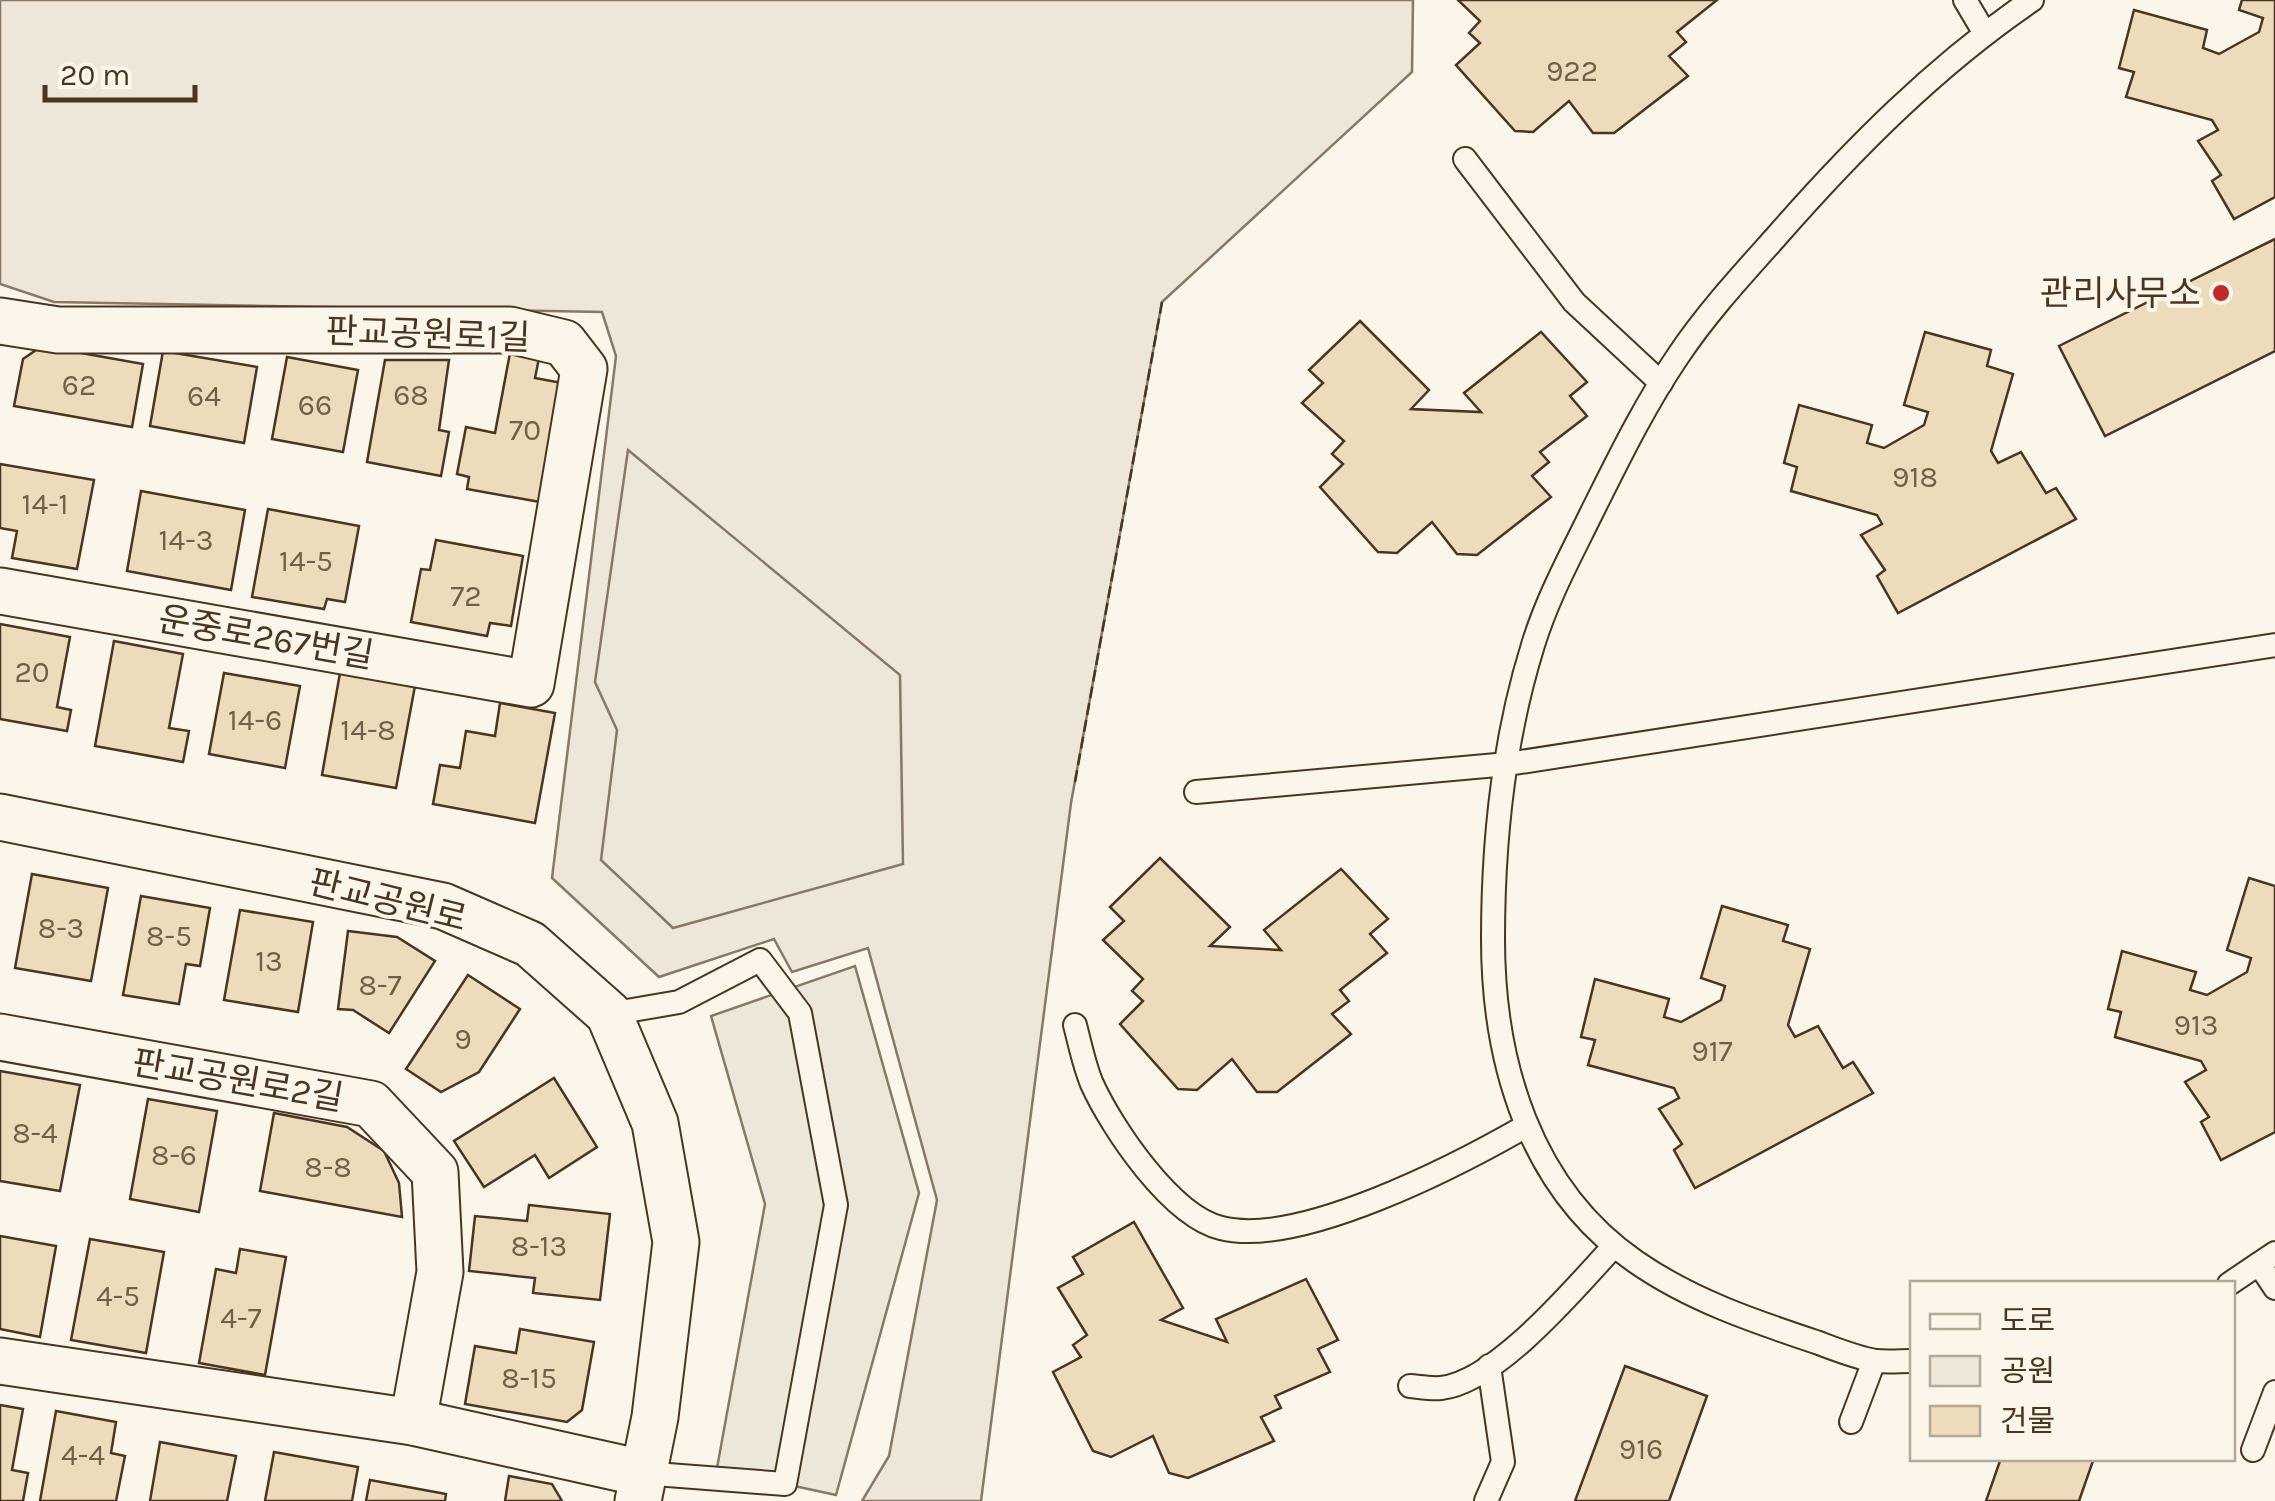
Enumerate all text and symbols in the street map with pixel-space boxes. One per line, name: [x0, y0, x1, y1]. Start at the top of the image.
scale bar: [45, 40, 195, 102]
house number: 922: [1546, 53, 1598, 89]
text: 20 m: [60, 57, 130, 93]
place label: 관리사무소: [2040, 273, 2201, 314]
marker: 관리사무소: [2210, 282, 2232, 304]
street label: 판교공원로1길: [325, 310, 531, 359]
house number: 62: [62, 367, 96, 403]
house number: 68: [393, 377, 429, 413]
house number: 64: [187, 378, 221, 414]
house number: 66: [298, 387, 332, 423]
house number: 70: [509, 412, 541, 448]
house number: 918: [1892, 459, 1938, 495]
house number: 14-1: [21, 486, 69, 522]
house number: 14-3: [159, 522, 213, 558]
house number: 14-5: [279, 543, 333, 579]
house number: 72: [450, 578, 482, 614]
street label: 운중로267번길: [155, 598, 377, 677]
house number: 20: [14, 654, 50, 690]
house number: 14-6: [228, 702, 282, 738]
house number: 14-8: [340, 712, 396, 748]
street label: 판교공원로: [305, 861, 471, 940]
house number: 8-3: [38, 910, 84, 946]
house number: 8-5: [146, 918, 192, 954]
house number: 13: [255, 943, 283, 979]
house number: 8-7: [359, 967, 401, 1003]
house number: 913: [2173, 1007, 2219, 1043]
house number: 9: [454, 1021, 472, 1057]
house number: 917: [1691, 1033, 1733, 1069]
street label: 판교공원로2길: [129, 1042, 347, 1119]
house number: 8-4: [12, 1115, 58, 1151]
house number: 8-6: [151, 1137, 197, 1173]
house number: 8-8: [304, 1149, 352, 1185]
house number: 8-13: [511, 1228, 567, 1264]
house number: 4-5: [96, 1278, 140, 1314]
legend: [1910, 1281, 2235, 1461]
house number: 4-7: [220, 1300, 262, 1336]
text: 도로: [2000, 1303, 2055, 1339]
text: 공원: [2000, 1353, 2055, 1389]
house number: 8-15: [501, 1360, 557, 1396]
text: 건물: [2000, 1403, 2055, 1439]
house number: 916: [1619, 1431, 1663, 1467]
house number: 4-4: [61, 1437, 105, 1473]

